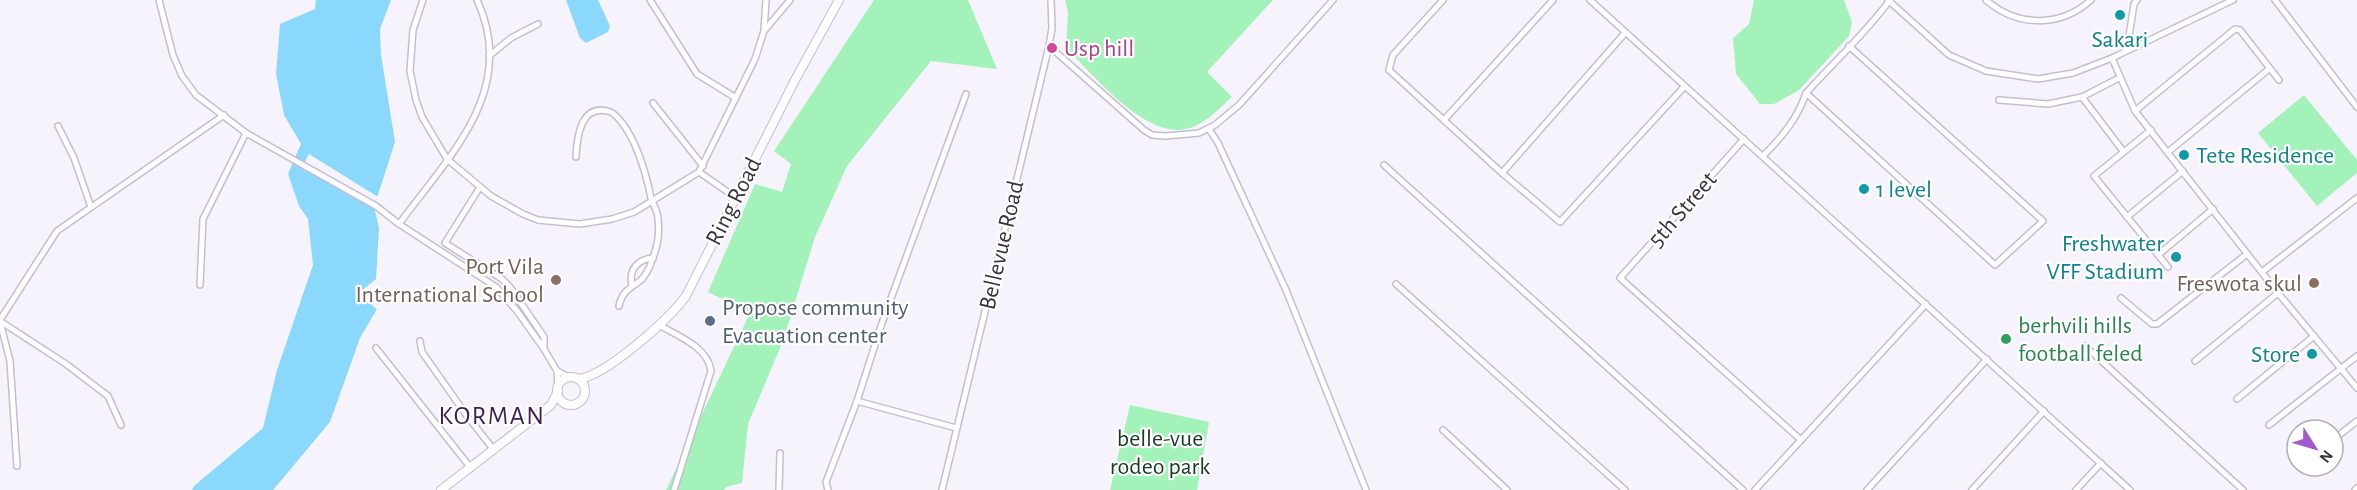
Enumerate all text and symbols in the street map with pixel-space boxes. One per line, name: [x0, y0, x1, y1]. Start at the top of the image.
marker: Sakari: [2113, 8, 2127, 22]
place label: Sakari: [2092, 28, 2148, 52]
place label: Usp hill: [1064, 37, 1134, 61]
marker: Usp hill: [1045, 41, 1059, 55]
place label: Tete Residence: [2196, 144, 2334, 168]
marker: Tete Residence: [2177, 148, 2191, 162]
street label: Ring Road: [702, 154, 766, 249]
street label: 5th Street: [1644, 167, 1722, 252]
street label: Bellevue Road: [975, 178, 1028, 312]
place label: 1 level: [1876, 178, 1932, 202]
marker: 1 level: [1857, 182, 1871, 196]
place label: Freshwater VFF Stadium: [2046, 232, 2164, 284]
marker: Freshwater VFF Stadium: [2169, 250, 2183, 264]
place label: Port Vila International School: [355, 255, 544, 307]
place label: Freswota skul: [2176, 272, 2302, 296]
marker: Port Vila International School: [549, 273, 563, 287]
marker: Freswota skul: [2307, 276, 2321, 290]
place label: Propose community Evacuation center: [722, 296, 909, 348]
marker: Propose community Evacuation center: [703, 314, 717, 328]
place label: berhvili hills football feled: [2018, 314, 2143, 366]
marker: berhvili hills football feled: [1999, 332, 2013, 346]
place label: Store: [2251, 343, 2300, 367]
marker: Store: [2305, 347, 2319, 361]
district label: KORMAN: [439, 403, 545, 429]
north arrow: [2285, 418, 2345, 478]
park label: belle-vue rodeo park: [1110, 427, 1210, 479]
text: N: [2316, 447, 2336, 466]

